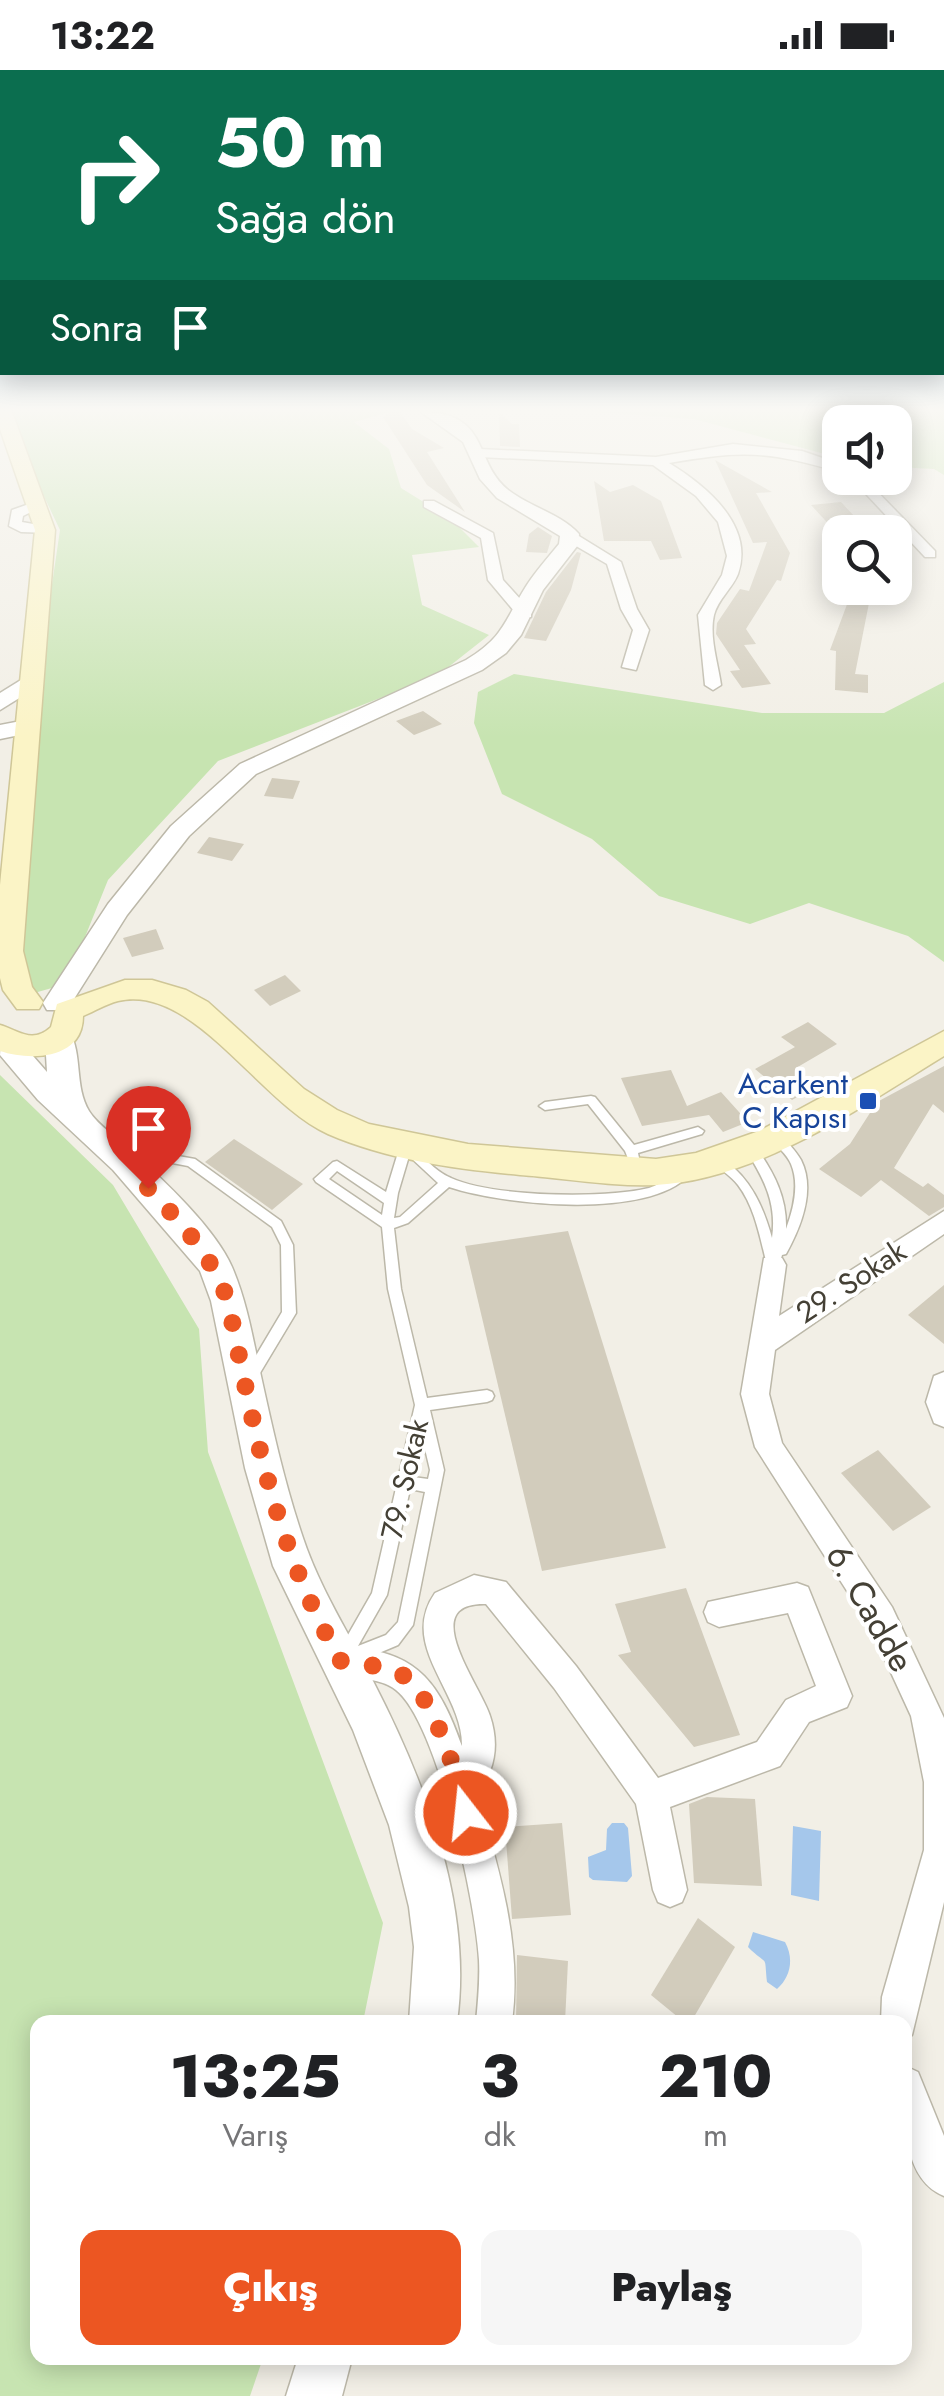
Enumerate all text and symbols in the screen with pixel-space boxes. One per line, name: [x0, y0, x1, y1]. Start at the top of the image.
text: 13:22: [50, 8, 155, 63]
text: 50 m: [215, 92, 385, 193]
icon: right: [50, 110, 180, 240]
text: Sağa dön: [215, 185, 396, 250]
text: Sonra: [50, 300, 143, 355]
icon: arrive: [163, 300, 218, 355]
map controls: [822, 405, 912, 605]
button: sound: [822, 405, 912, 495]
button: search: [822, 515, 912, 605]
place label: Acarkent C Kapısı: [738, 1062, 849, 1139]
pin: [106, 1086, 191, 1189]
marker: Acarkent C Kapısı: [857, 1090, 879, 1112]
icon: arrive: [121, 1101, 176, 1156]
street label: 29. Sokak: [787, 1229, 915, 1333]
street label: 79. Sokak: [370, 1414, 439, 1543]
street label: 6. Cadde: [813, 1535, 927, 1681]
position arrow: [414, 1761, 518, 1865]
text: 13:25: [170, 2033, 341, 2120]
text: 3: [481, 2033, 519, 2120]
text: 210: [659, 2033, 772, 2120]
text: Varış: [222, 2112, 288, 2158]
text: dk: [484, 2112, 516, 2158]
text: m: [703, 2112, 728, 2158]
button: Çıkış: [80, 2230, 461, 2345]
button: Paylaş: [481, 2230, 862, 2345]

